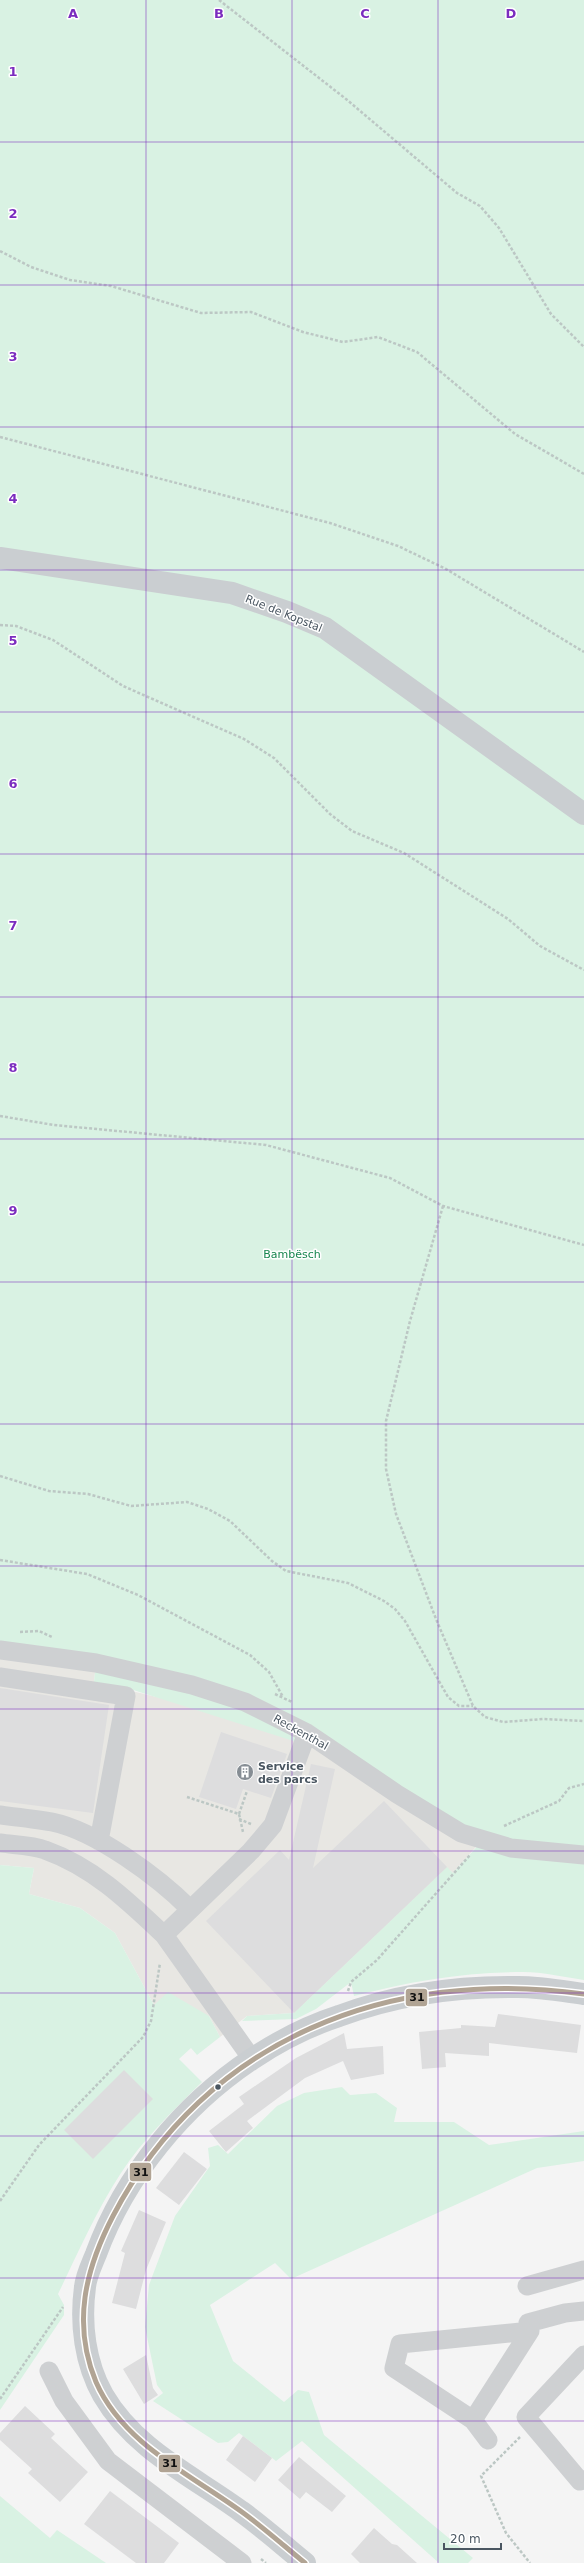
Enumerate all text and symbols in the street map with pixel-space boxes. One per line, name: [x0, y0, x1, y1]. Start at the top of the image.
text: A: [68, 6, 78, 21]
text: B: [214, 6, 224, 21]
text: C: [360, 6, 370, 21]
text: D: [506, 6, 517, 21]
text: 1: [8, 64, 18, 79]
text: 2: [8, 206, 18, 221]
text: 3: [8, 349, 18, 364]
text: 4: [8, 491, 18, 506]
street label: Rue de Kopstal: [243, 592, 324, 635]
text: 5: [8, 633, 18, 648]
text: 6: [8, 776, 18, 791]
text: 7: [8, 918, 18, 933]
text: 8: [8, 1060, 18, 1075]
text: 9: [8, 1203, 18, 1218]
park label: Bambësch: [263, 1248, 321, 1261]
street label: Reckenthal: [271, 1712, 330, 1753]
place label: Service des parcs: [258, 1760, 318, 1786]
building icon: Service des parcs: [235, 1762, 255, 1782]
line badge: 31: [405, 1988, 428, 2007]
text: 31: [409, 1991, 425, 2004]
unlabelled marker: [213, 2082, 223, 2092]
line badge: 31: [129, 2162, 152, 2182]
text: 31: [133, 2166, 149, 2179]
line badge: 31: [158, 2454, 181, 2473]
text: 31: [162, 2457, 178, 2470]
scale bar: [444, 2525, 501, 2551]
text: 20 m: [450, 2532, 481, 2546]

